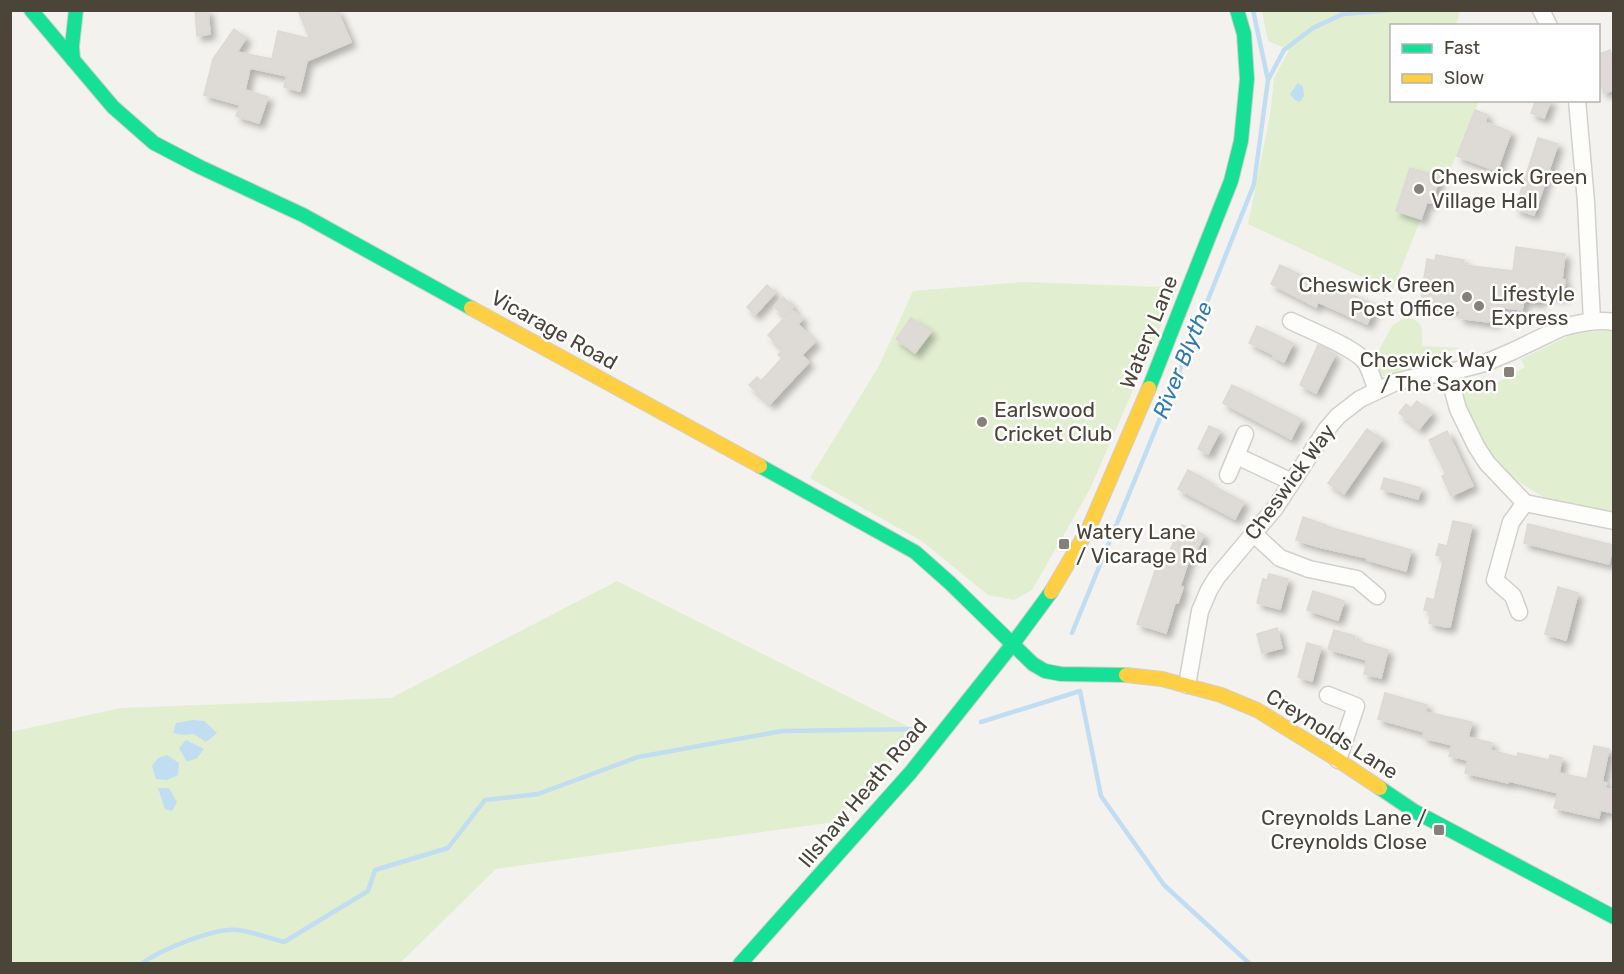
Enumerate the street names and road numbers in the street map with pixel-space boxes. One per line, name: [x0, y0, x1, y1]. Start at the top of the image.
street label: Watery Lane: [1114, 272, 1183, 392]
street label: Vicarage Road: [487, 285, 622, 375]
street label: Cheswick Way: [1239, 419, 1340, 545]
street label: Creynolds Lane: [1262, 683, 1403, 784]
street label: Illshaw Heath Road: [793, 713, 932, 872]

